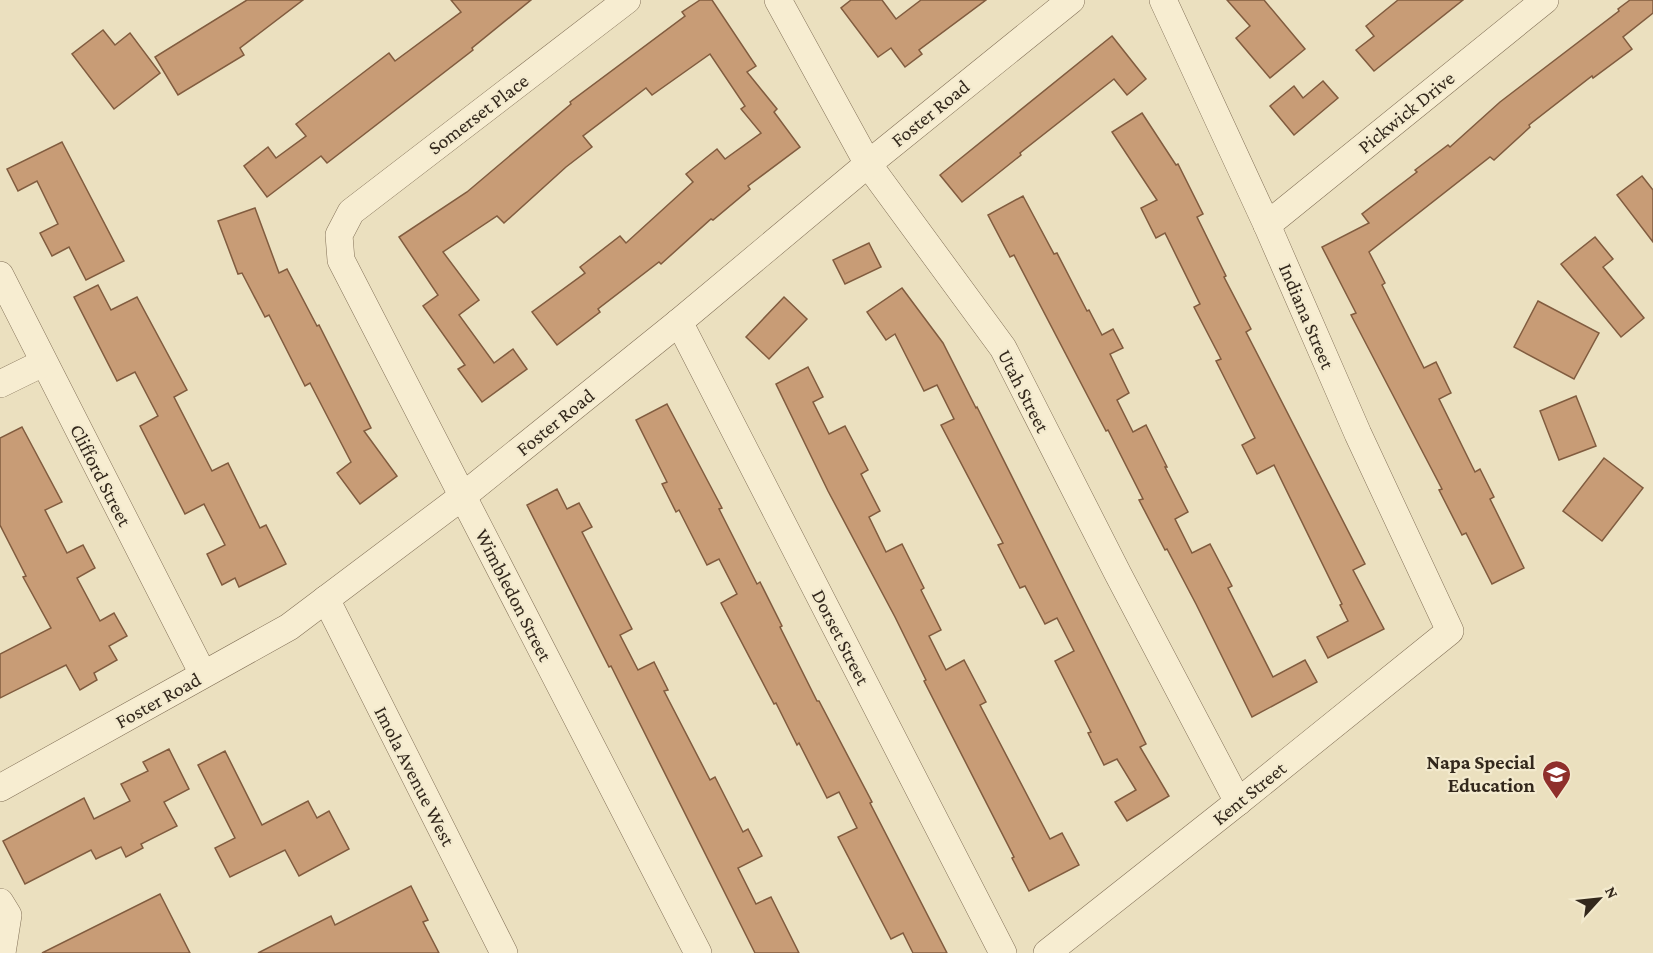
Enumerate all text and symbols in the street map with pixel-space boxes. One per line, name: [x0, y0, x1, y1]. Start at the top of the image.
street label: Pickwick Drive: [1353, 66, 1459, 158]
street label: Somerset Place: [424, 69, 533, 159]
street label: Foster Road: [887, 75, 974, 151]
street label: Indiana Street: [1275, 260, 1339, 372]
street label: Utah Street: [994, 346, 1054, 436]
street label: Foster Road: [512, 384, 599, 460]
street label: Clifford Street: [66, 420, 136, 530]
street label: Wimbledon Street: [471, 525, 557, 665]
street label: Dorset Street: [808, 586, 875, 689]
street label: Foster Road: [112, 667, 205, 732]
street label: Imola Avenue West: [370, 703, 460, 850]
place label: Napa Special Education: [1427, 751, 1536, 796]
street label: Kent Street: [1208, 757, 1290, 829]
school or university icon: Napa Special Education: [1540, 758, 1572, 800]
north arrow: [1569, 869, 1629, 929]
text: N: [1602, 884, 1622, 901]

